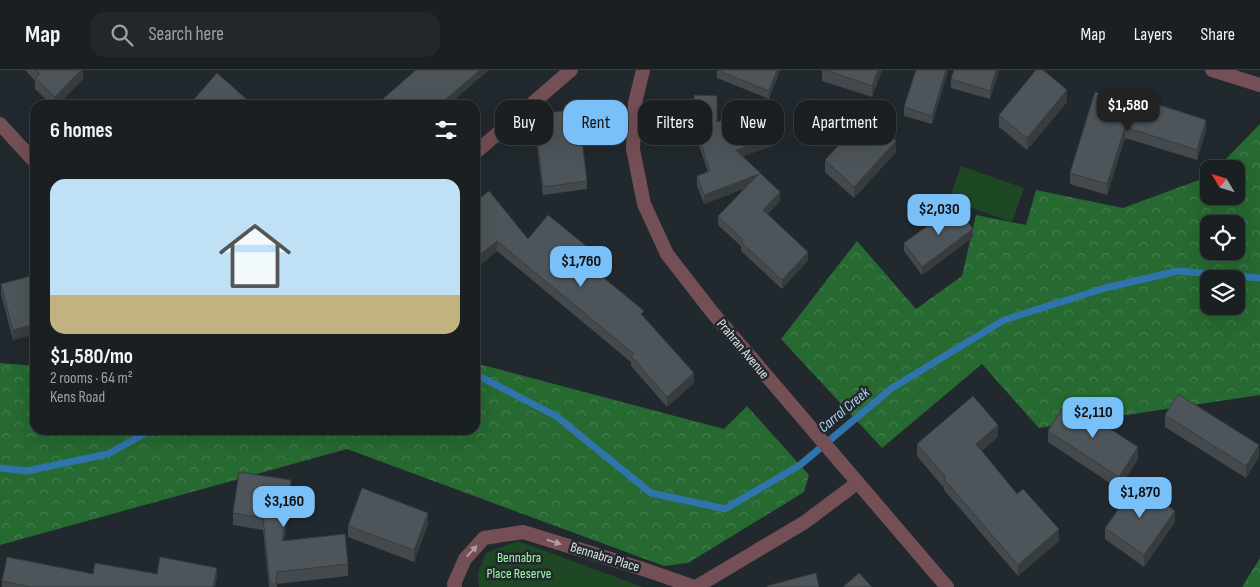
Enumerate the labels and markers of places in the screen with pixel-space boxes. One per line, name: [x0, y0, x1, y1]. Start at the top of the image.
pin: $1,580: [1087, 90, 1169, 132]
pin: $2,030: [898, 194, 980, 236]
pin: $1,760: [540, 246, 622, 288]
pin: $2,110: [1052, 396, 1134, 439]
pin: $1,870: [1099, 476, 1181, 519]
pin: $3,160: [243, 486, 325, 528]

